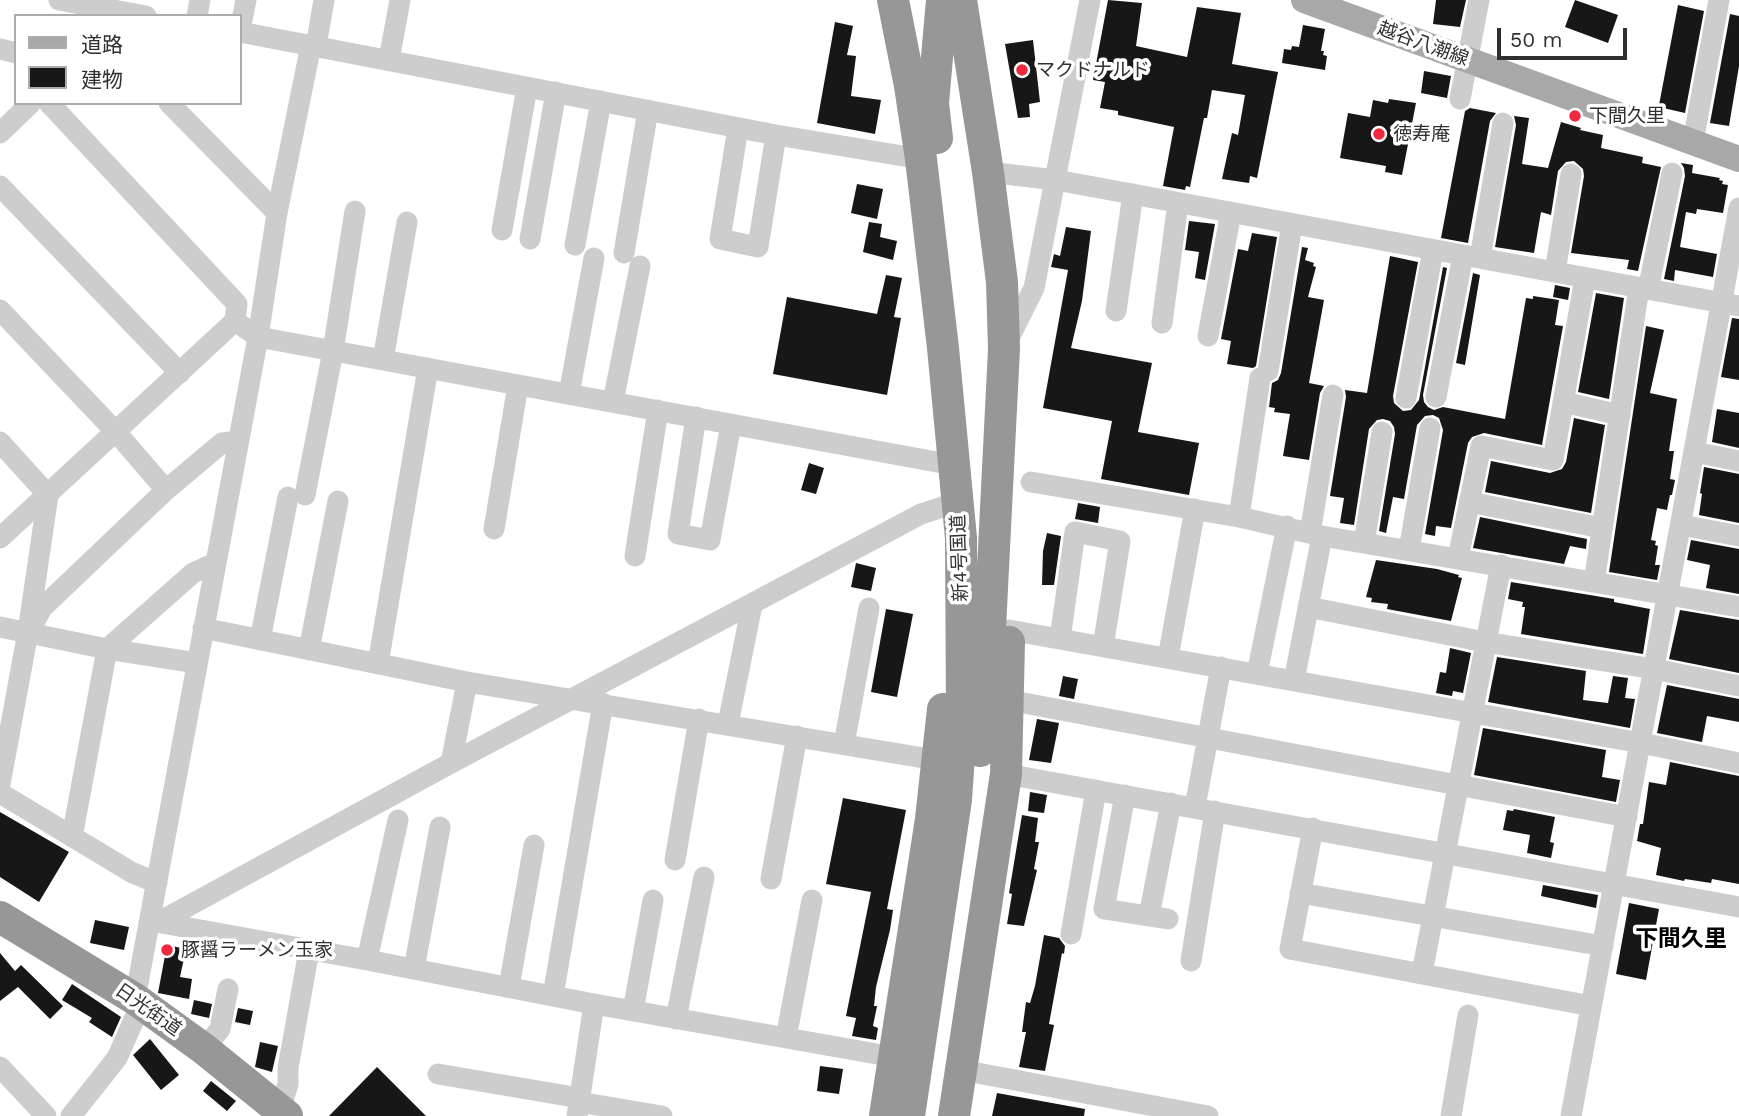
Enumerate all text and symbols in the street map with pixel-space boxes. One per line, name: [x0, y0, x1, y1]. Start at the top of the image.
legend: [14, 14, 242, 105]
scale bar: [1501, 14, 1630, 58]
street label: 越谷八潮線: [1374, 17, 1472, 71]
text: 50 m: [1510, 27, 1562, 52]
text: 道路: [81, 32, 123, 57]
place label: マクドナルド: [1036, 59, 1150, 81]
marker: マクドナルド: [1014, 62, 1030, 78]
text: 建物: [81, 67, 123, 92]
place label: 下間久里: [1589, 105, 1665, 127]
marker: 下間久里: [1567, 108, 1583, 124]
place label: 徳寿庵: [1393, 123, 1450, 145]
marker: 徳寿庵: [1371, 126, 1387, 142]
street label: 新4号国道: [947, 514, 973, 602]
district label: 下間久里: [1635, 925, 1727, 953]
place label: 豚醤ラーメン玉家: [181, 939, 333, 961]
marker: 豚醤ラーメン玉家: [159, 942, 175, 958]
street label: 日光街道: [110, 979, 186, 1041]

